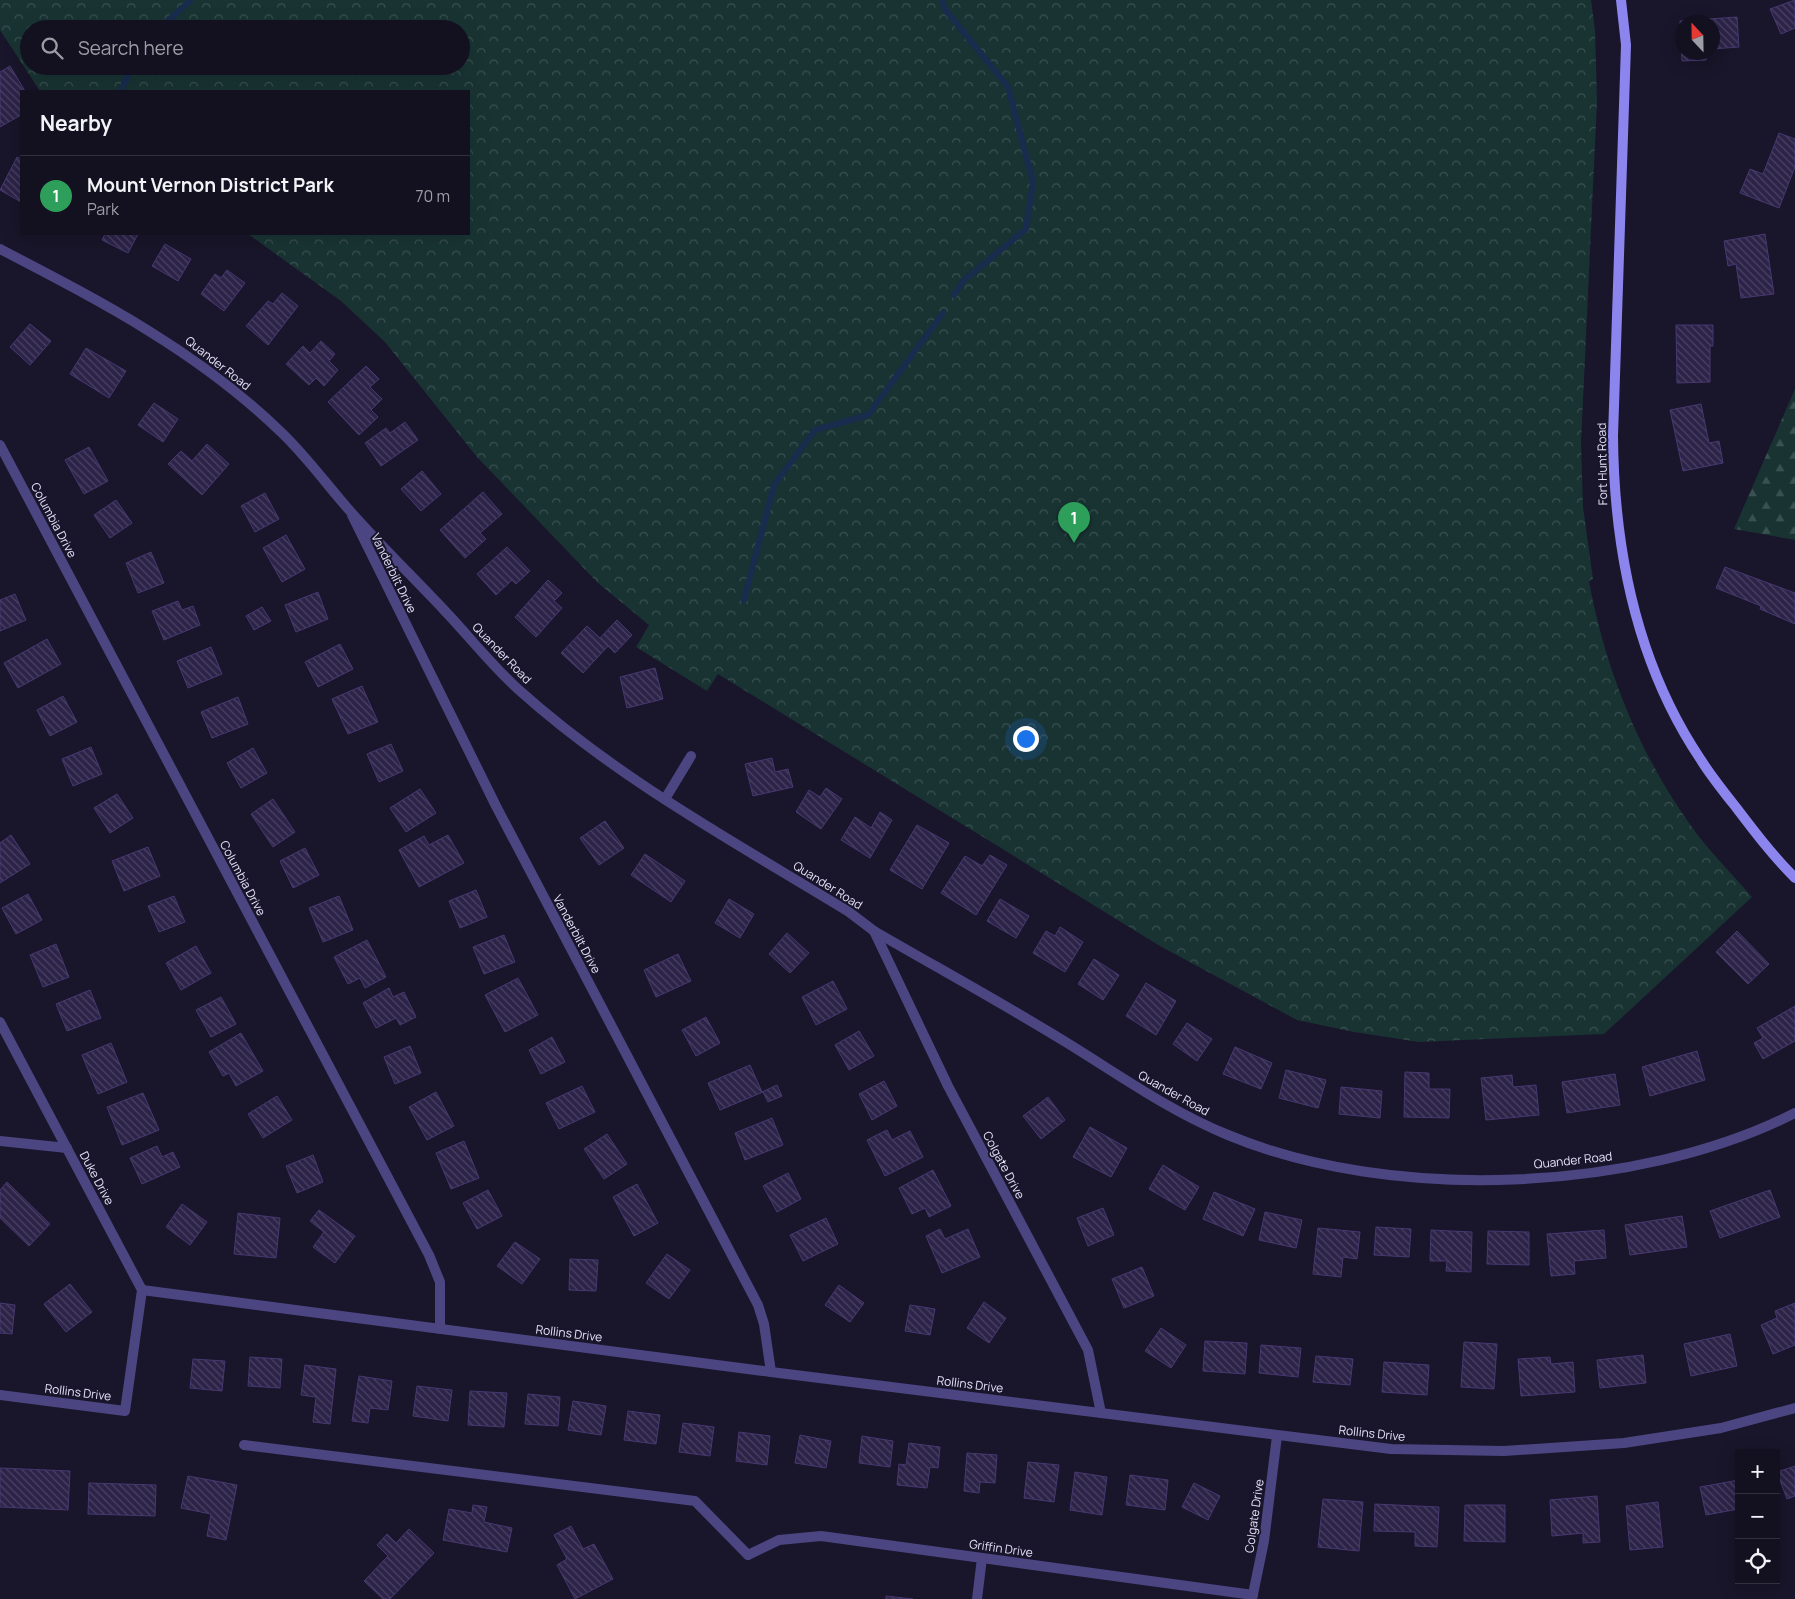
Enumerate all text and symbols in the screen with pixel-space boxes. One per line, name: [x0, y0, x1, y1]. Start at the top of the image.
north arrow: [1675, 15, 1720, 60]
search box: [20, 20, 470, 75]
icon: search: [38, 34, 66, 62]
text: Search here: [78, 35, 184, 61]
text: Nearby: [40, 109, 112, 137]
text: Mount Vernon District Park: [87, 172, 334, 198]
text: 1: [52, 185, 60, 207]
text: 70 m: [415, 185, 450, 207]
text: Park: [87, 198, 119, 220]
street label: Quander Road: [182, 332, 254, 394]
street label: Fort Hunt Road: [1593, 423, 1611, 505]
street label: Columbia Drive: [27, 479, 81, 561]
pin: 1: [1058, 502, 1090, 543]
street label: Vanderbilt Drive: [367, 530, 421, 616]
street label: Quander Road: [468, 619, 536, 687]
your location: [1013, 726, 1039, 752]
street label: Columbia Drive: [216, 837, 270, 919]
street label: Quander Road: [790, 857, 866, 913]
street label: Vanderbilt Drive: [549, 892, 605, 976]
street label: Quander Road: [1135, 1066, 1213, 1120]
street label: Colgate Drive: [979, 1128, 1029, 1202]
street label: Quander Road: [1533, 1147, 1613, 1173]
street label: Duke Drive: [76, 1148, 118, 1208]
street label: Rollins Drive: [535, 1320, 603, 1346]
street label: Rollins Drive: [936, 1371, 1004, 1397]
street label: Rollins Drive: [44, 1379, 112, 1405]
street label: Rollins Drive: [1338, 1421, 1406, 1445]
map controls: [1735, 1449, 1780, 1584]
button: +: [1735, 1449, 1780, 1494]
street label: Colgate Drive: [1240, 1478, 1268, 1554]
button: −: [1735, 1494, 1780, 1539]
street label: Griffin Drive: [968, 1535, 1034, 1561]
button: locate: [1735, 1539, 1780, 1584]

